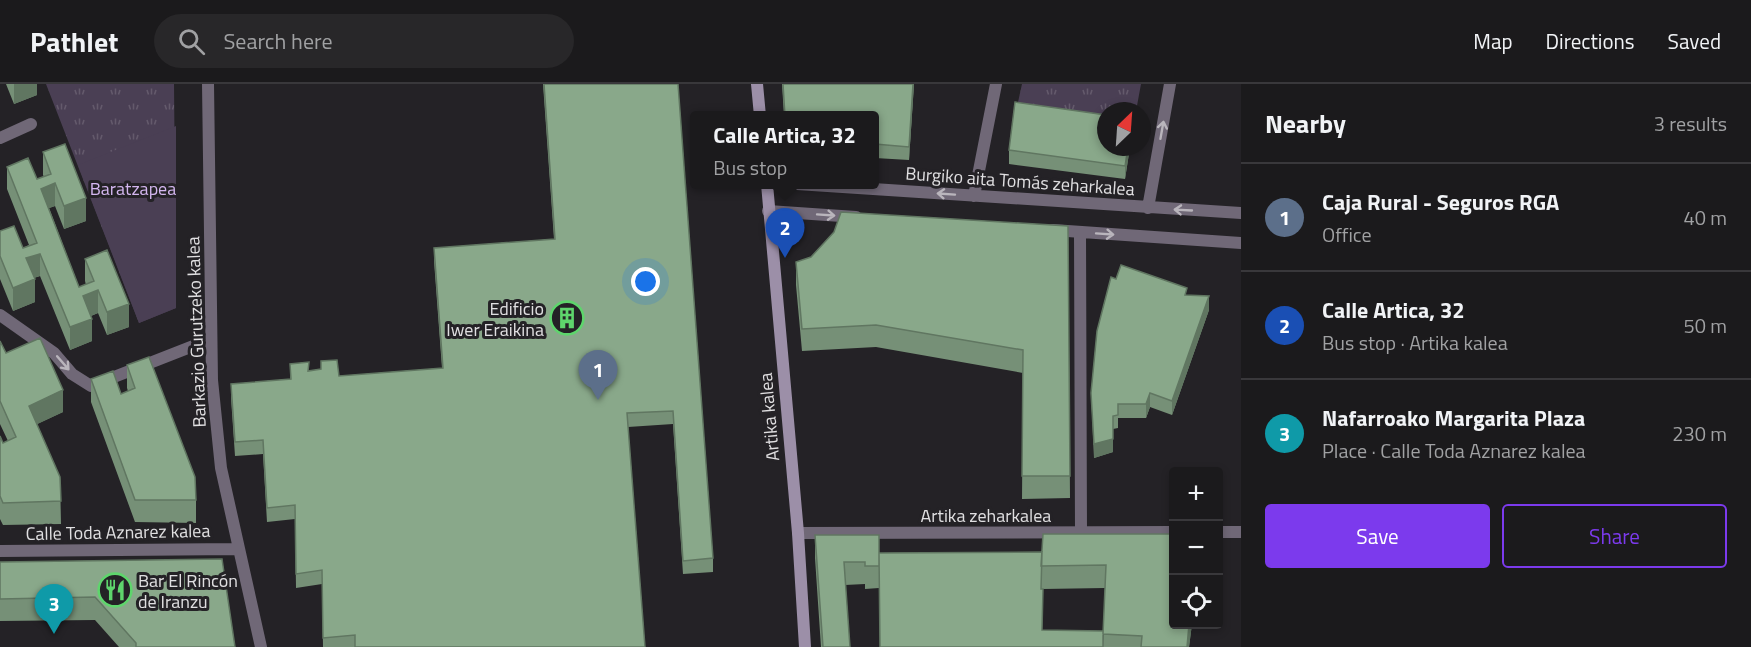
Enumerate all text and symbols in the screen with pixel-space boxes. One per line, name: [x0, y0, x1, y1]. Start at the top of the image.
search box: [154, 14, 574, 68]
text: Pathlet: [30, 20, 118, 63]
text: Search here: [223, 24, 333, 58]
icon: search: [175, 25, 208, 58]
text: Map: [1473, 25, 1513, 57]
text: Directions: [1546, 25, 1635, 57]
text: Saved: [1668, 25, 1721, 57]
north arrow: [1097, 102, 1151, 156]
text: Nearby: [1265, 104, 1346, 143]
text: 3 results: [1654, 108, 1727, 139]
popup: [690, 111, 879, 189]
text: Calle Artica, 32: [713, 118, 856, 152]
one-way arrow: [1157, 121, 1168, 140]
text: Bus stop: [713, 152, 787, 183]
street label: Burgiko aita Tomás zeharkalea: [904, 160, 1136, 202]
park label: Baratzapea: [90, 175, 176, 202]
text: Caja Rural - Seguros RGA: [1322, 185, 1559, 219]
one-way arrow: [937, 189, 957, 200]
text: 1: [1279, 202, 1290, 233]
text: 40 m: [1683, 202, 1727, 233]
one-way arrow: [1173, 204, 1193, 215]
pin: 2: [766, 208, 804, 258]
one-way arrow: [816, 210, 836, 221]
text: Office: [1322, 219, 1372, 250]
one-way arrow: [1094, 228, 1114, 239]
street label: Barkazio Gurutzeko kalea: [179, 236, 213, 428]
your location: [631, 267, 660, 296]
text: Calle Artica, 32: [1322, 293, 1465, 327]
place label: Edificio Iwer Eraikina: [446, 295, 544, 343]
building icon: Edificio Iwer Eraikina: [549, 300, 585, 336]
text: 2: [1279, 310, 1290, 341]
text: 50 m: [1683, 310, 1727, 341]
text: Bus stop · Artika kalea: [1322, 327, 1508, 358]
pin: 1: [578, 350, 618, 400]
one-way arrow: [56, 355, 70, 370]
street label: Artika kalea: [752, 372, 786, 462]
text: Nafarroako Margarita Plaza: [1322, 401, 1585, 435]
text: 3: [1279, 418, 1290, 449]
text: 230 m: [1672, 418, 1727, 449]
text: Place · Calle Toda Aznarez kalea: [1322, 435, 1586, 466]
map controls: [1169, 467, 1223, 629]
button: +: [1169, 467, 1223, 521]
street label: Artika zeharkalea: [921, 502, 1051, 529]
button: Save: [1265, 504, 1490, 568]
button: Share: [1502, 504, 1727, 568]
street label: Calle Toda Aznarez kalea: [25, 517, 211, 547]
button: −: [1169, 521, 1223, 575]
place label: Bar El Rincón de Iranzu: [138, 567, 238, 615]
restaurant icon: Bar El Rincón de Iranzu: [97, 572, 133, 608]
button: locate: [1169, 575, 1223, 629]
pin: 3: [34, 584, 74, 634]

